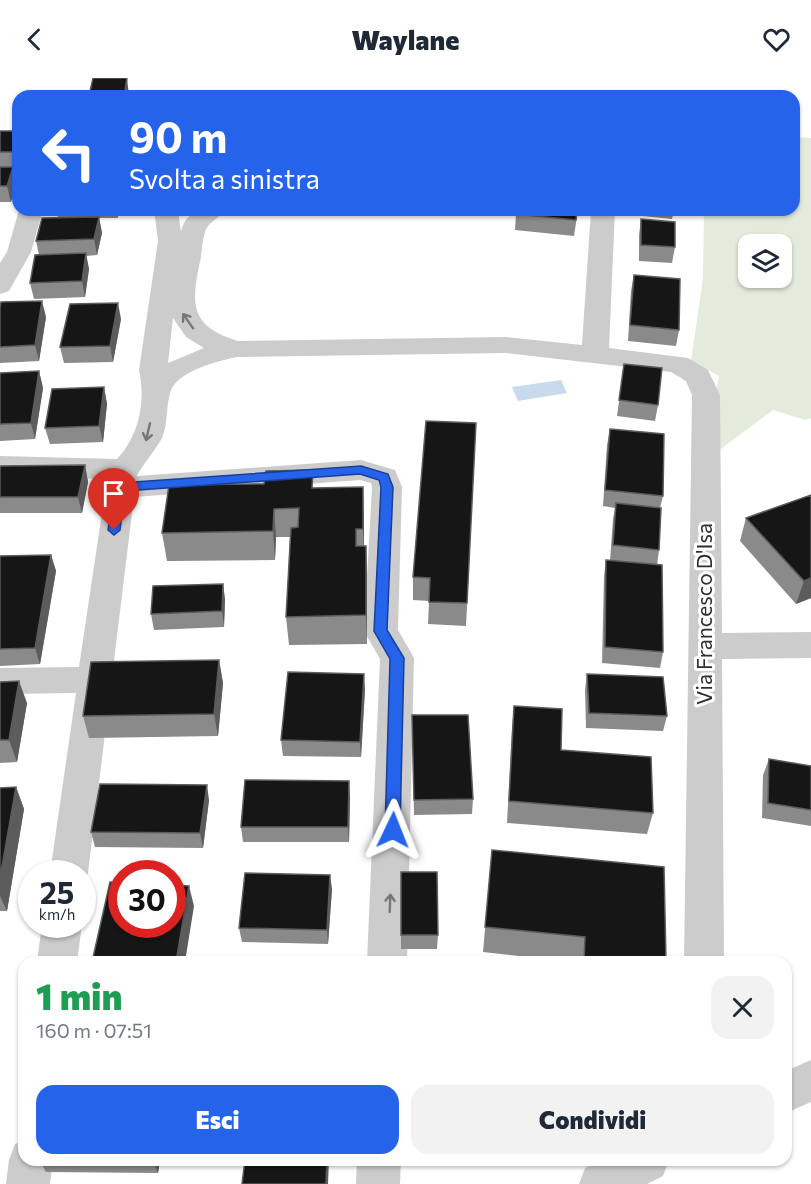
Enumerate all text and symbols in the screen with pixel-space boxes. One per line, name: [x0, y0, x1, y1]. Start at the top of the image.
icon: back: [18, 23, 51, 56]
text: Waylane: [352, 23, 459, 56]
icon: heart: [760, 23, 793, 56]
text: 90 m: [129, 110, 228, 162]
icon: left: [30, 114, 108, 192]
text: Svolta a sinistra: [129, 162, 320, 195]
map controls: [738, 234, 792, 288]
button: layers: [738, 234, 792, 288]
one-way arrow: [182, 314, 194, 330]
one-way arrow: [142, 422, 154, 441]
pin: [88, 468, 139, 530]
icon: arrive: [97, 477, 130, 510]
street label: Via Francesco D'Isa: [691, 523, 716, 705]
position arrow: [361, 798, 425, 862]
speed limit sign: 30: [108, 860, 186, 938]
text: 25: [40, 873, 74, 910]
one-way arrow: [384, 894, 395, 914]
text: km/h: [39, 905, 75, 923]
text: 1 min: [36, 973, 122, 1017]
button: close: [711, 976, 774, 1039]
text: 160 m · 07:51: [36, 1018, 152, 1042]
button: Esci: [36, 1085, 399, 1154]
button: Condividi: [411, 1085, 774, 1154]

